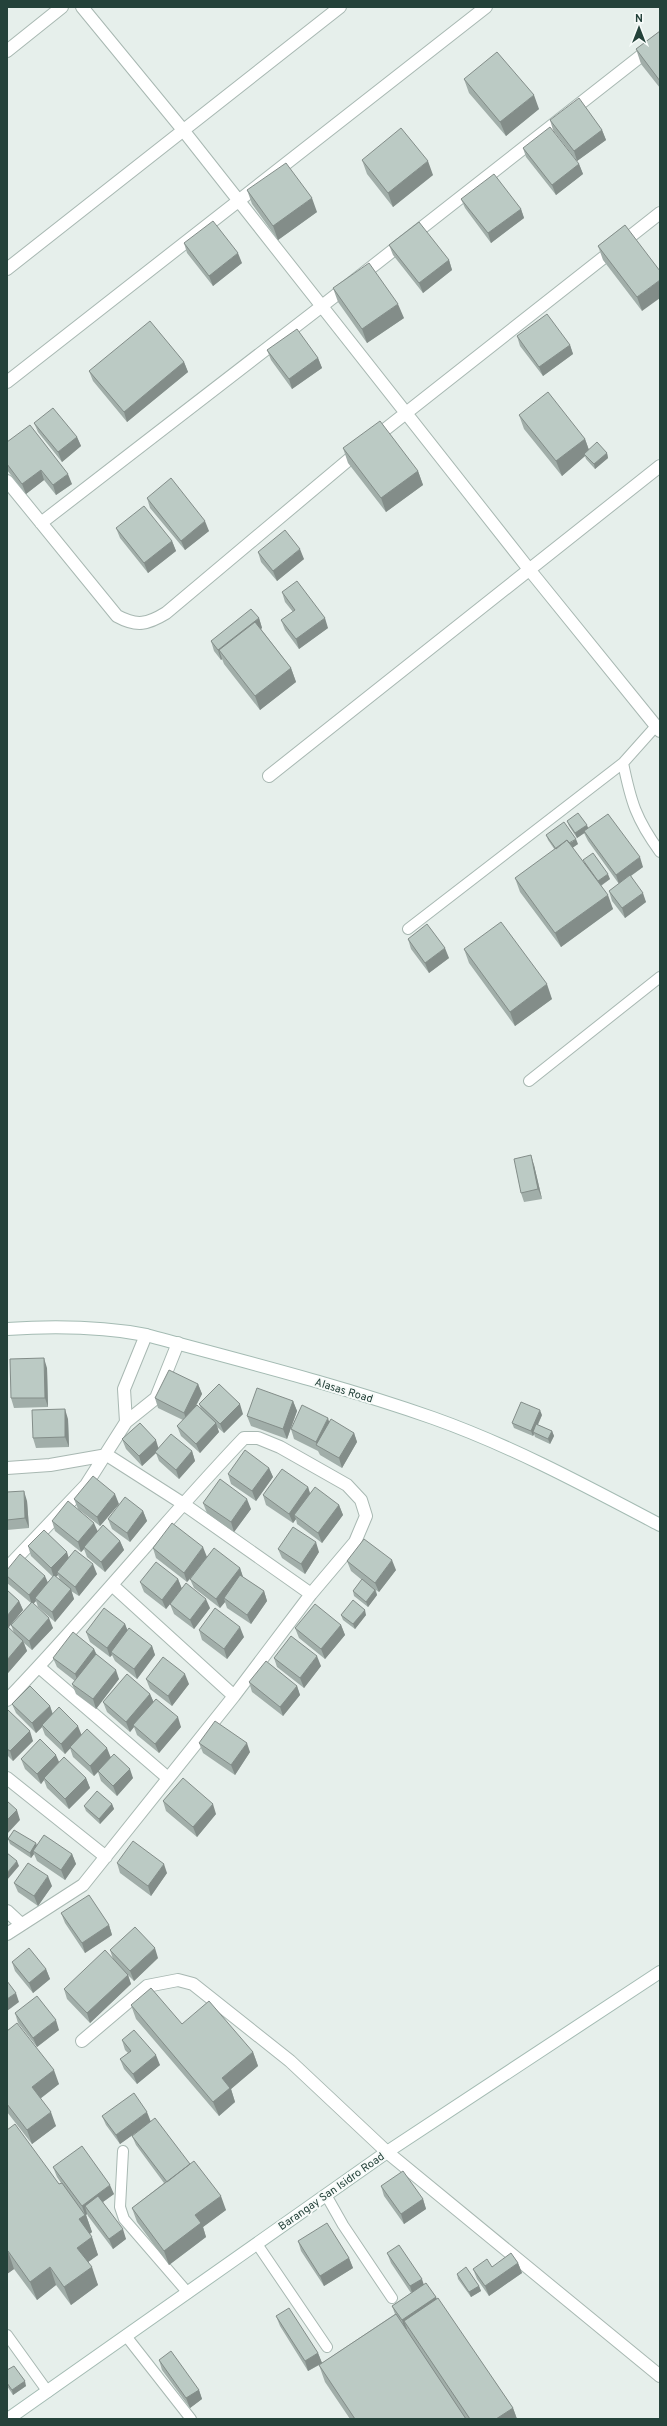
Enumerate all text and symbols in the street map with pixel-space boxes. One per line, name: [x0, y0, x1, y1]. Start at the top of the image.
north arrow: [619, 8, 659, 48]
text: N: [635, 12, 643, 26]
street label: Alasas Road: [313, 1375, 375, 1406]
street label: Barangay San Isidro Road: [276, 2150, 387, 2234]

